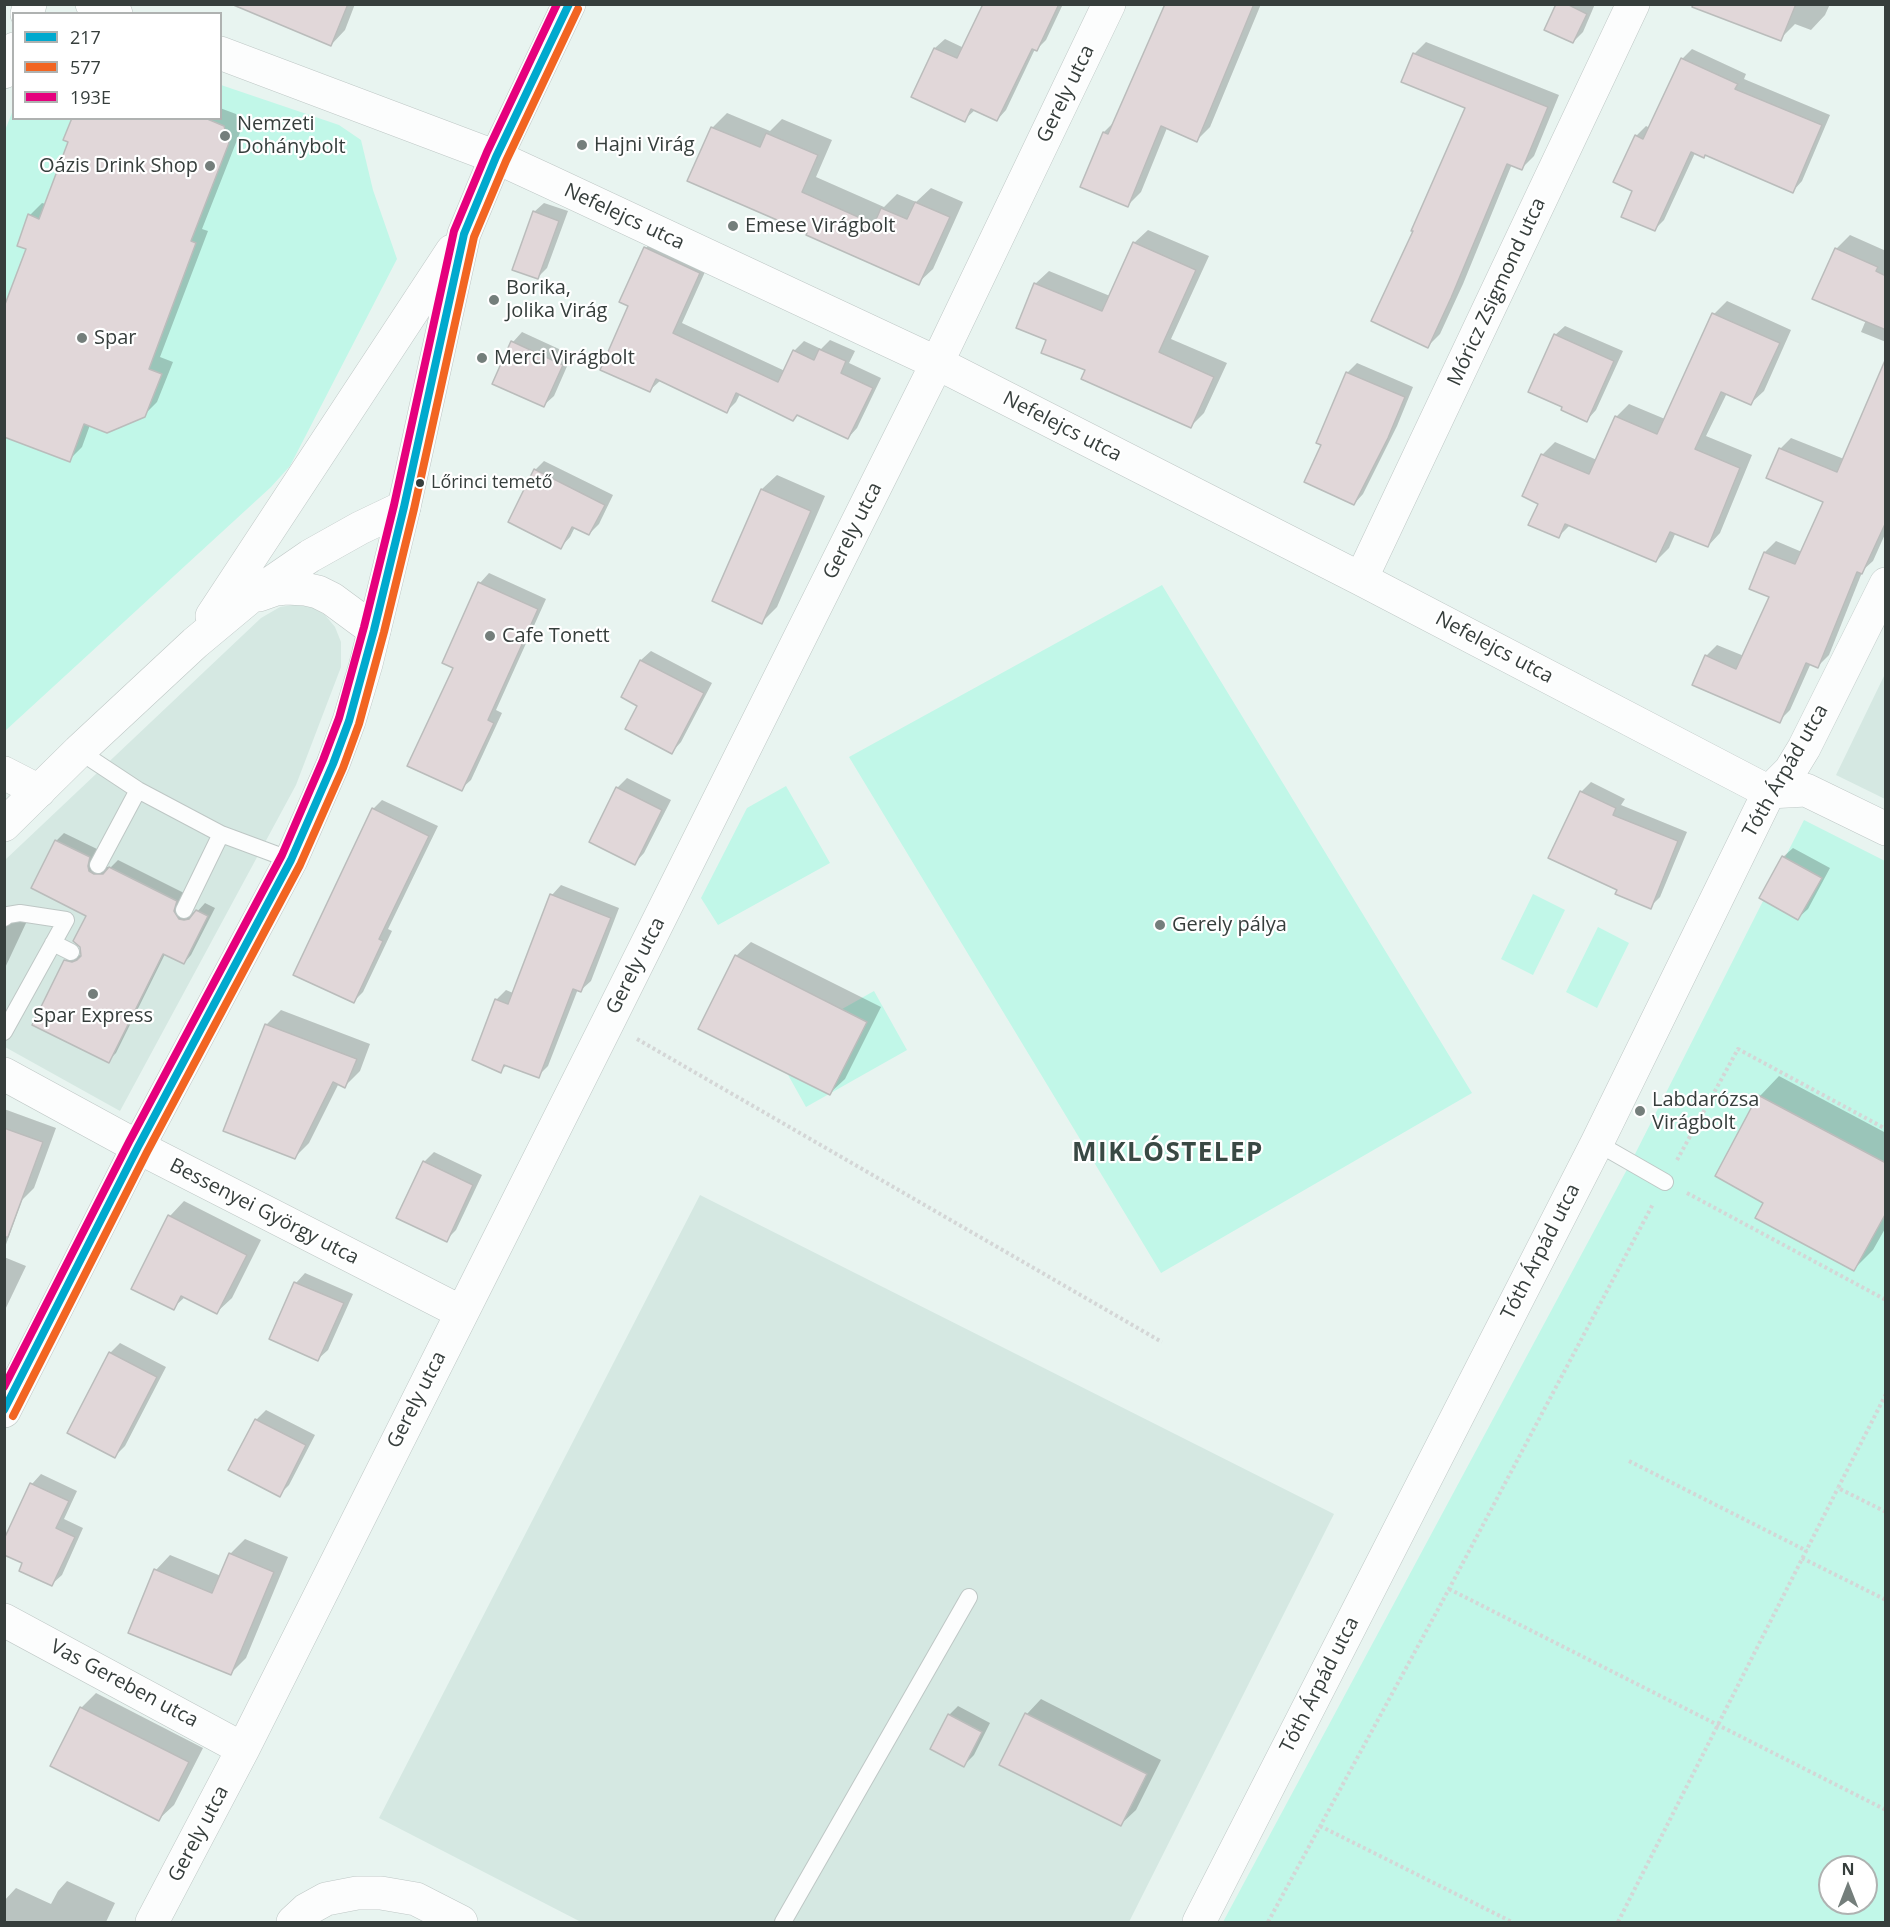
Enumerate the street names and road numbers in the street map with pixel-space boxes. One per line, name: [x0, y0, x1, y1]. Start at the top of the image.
street label: Gerely utca: [1032, 41, 1100, 147]
street label: Nefelejcs utca: [560, 179, 688, 255]
street label: Móricz Zsigmond utca: [1443, 194, 1551, 390]
street label: Nefelejcs utca: [999, 387, 1125, 467]
street label: Gerely utca: [818, 479, 888, 583]
street label: Nefelejcs utca: [1431, 607, 1557, 689]
street label: Tóth Árpád utca: [1738, 700, 1834, 842]
street label: Gerely utca: [601, 914, 671, 1018]
street label: Bessenyei György utca: [165, 1154, 363, 1270]
street label: Tóth Árpád utca: [1496, 1180, 1586, 1324]
street label: Gerely utca: [382, 1348, 452, 1452]
street label: Tóth Árpád utca: [1275, 1613, 1365, 1757]
street label: Vas Gereben utca: [46, 1635, 202, 1733]
street label: Gerely utca: [164, 1782, 234, 1886]

